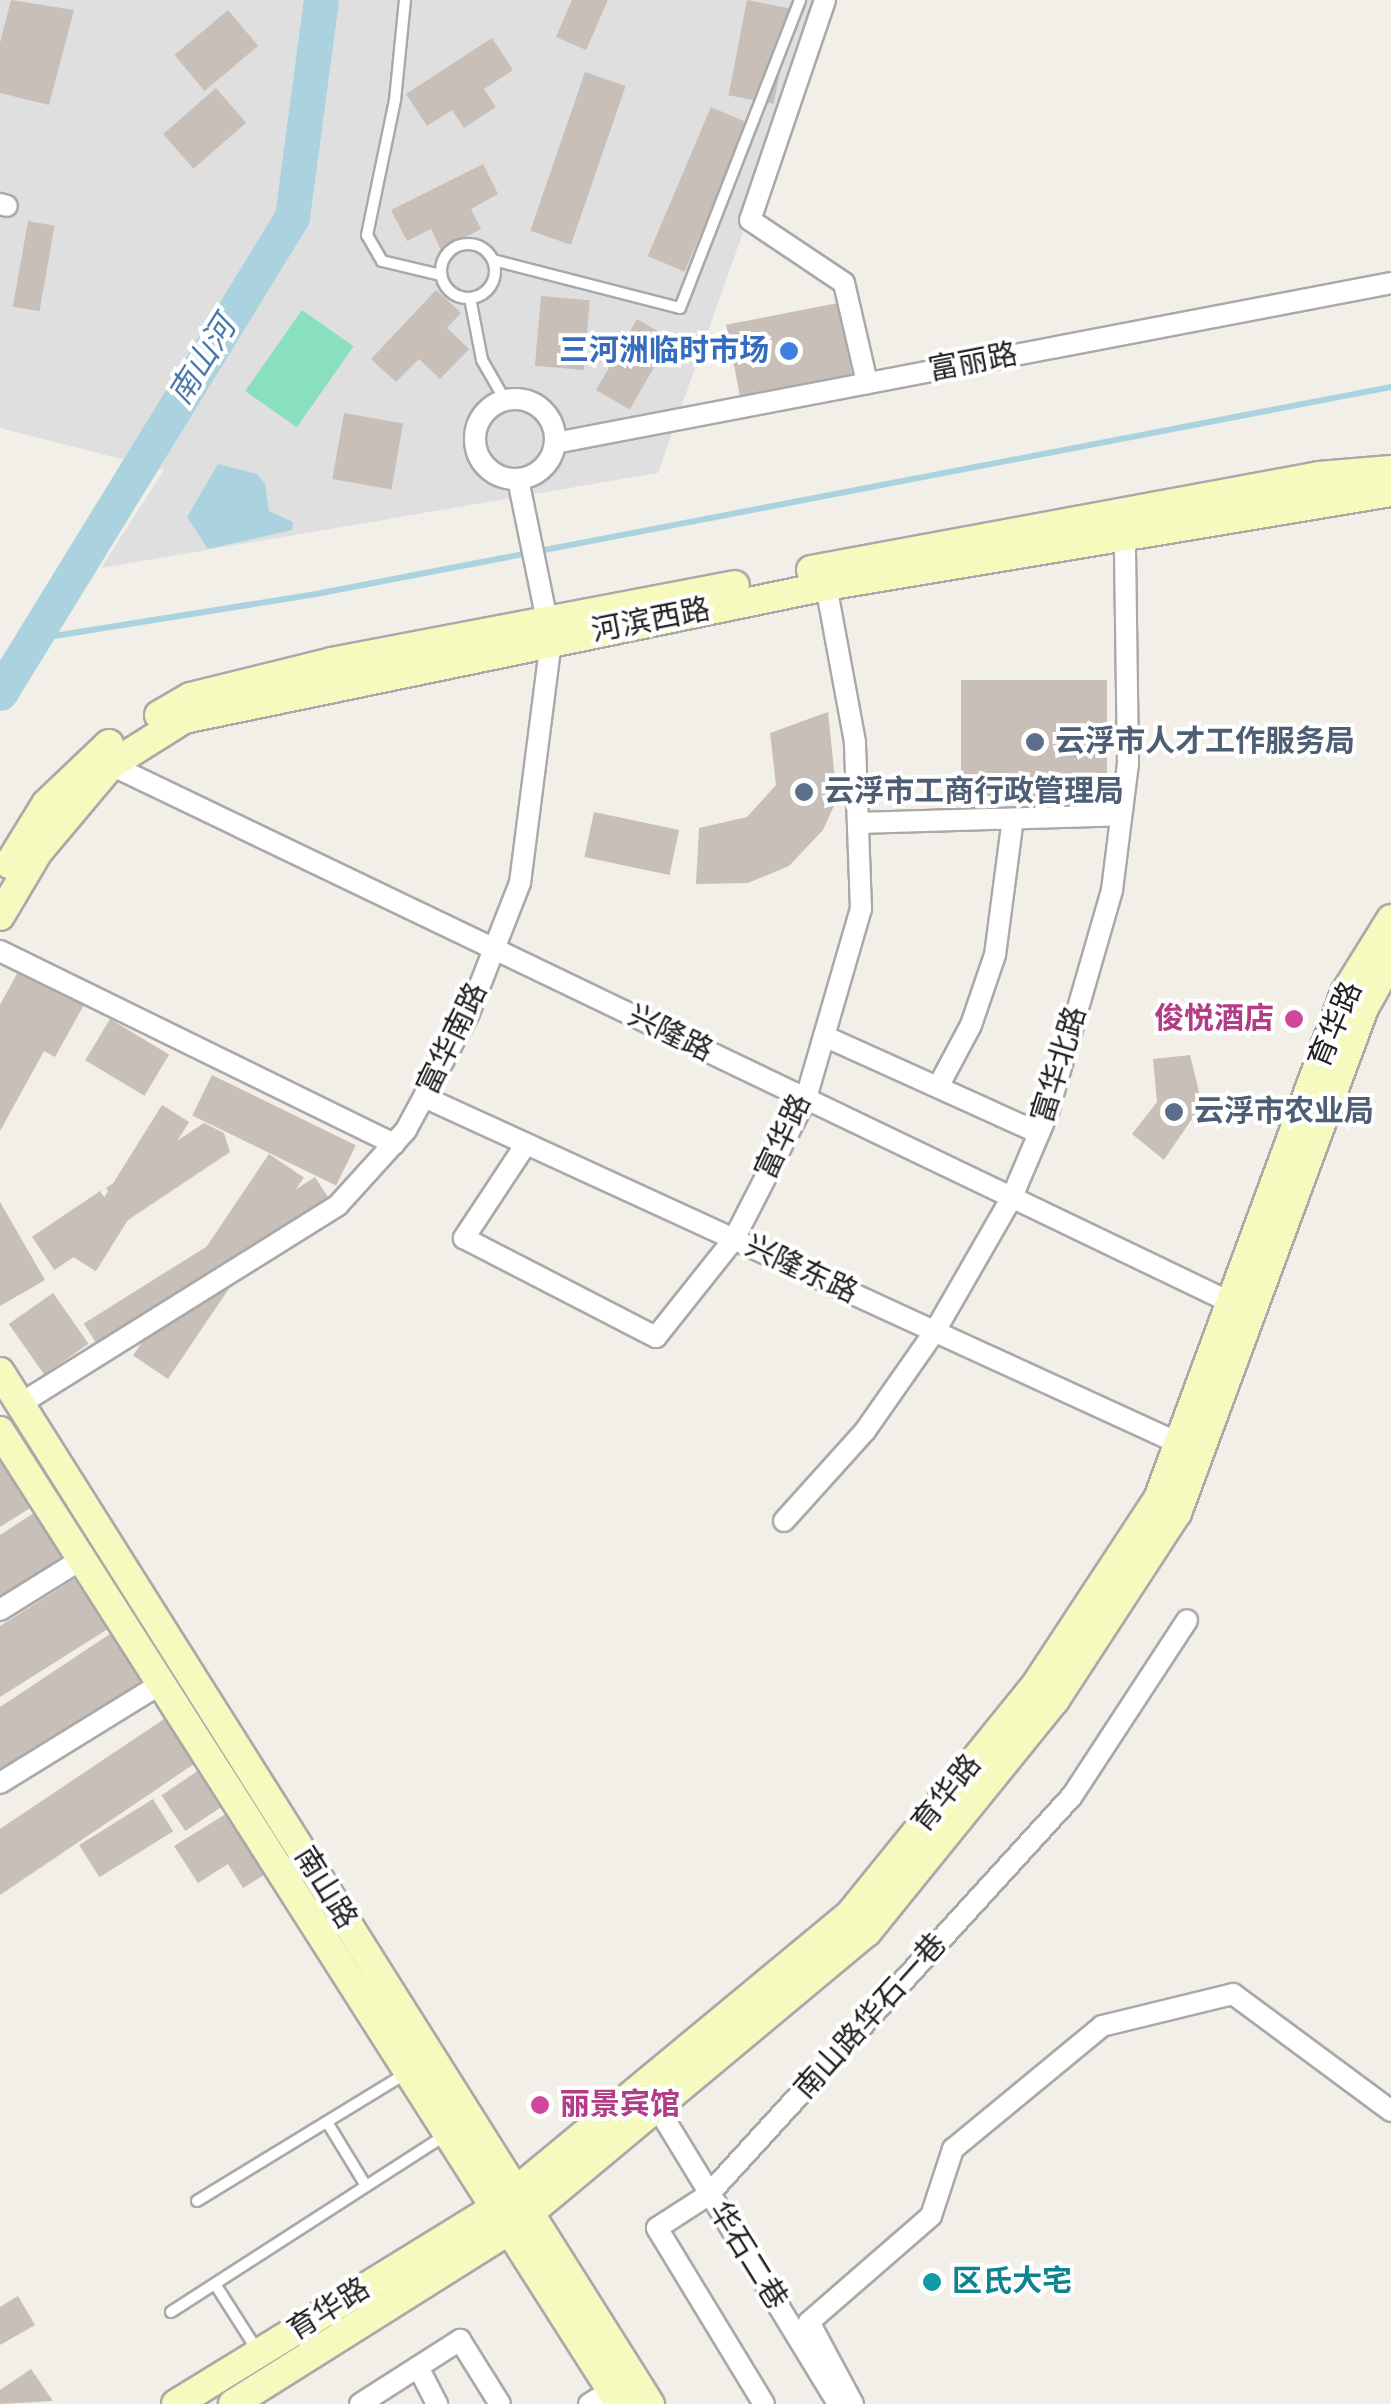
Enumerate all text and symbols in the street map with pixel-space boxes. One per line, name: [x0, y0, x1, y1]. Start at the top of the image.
water label: 南山河: [161, 310, 245, 412]
place label: 三河洲临时市场: [559, 333, 769, 369]
street label: 富丽路: [925, 337, 1021, 389]
marker: 三河洲临时市场: [778, 340, 800, 362]
street label: 河滨西路: [589, 592, 713, 650]
place label: 云浮市人才工作服务局: [1055, 724, 1355, 760]
marker: 云浮市人才工作服务局: [1024, 731, 1046, 753]
place label: 云浮市工商行政管理局: [824, 774, 1124, 810]
marker: 云浮市工商行政管理局: [793, 781, 815, 803]
street label: 富华南路: [411, 977, 495, 1101]
street label: 育华路: [1302, 977, 1370, 1073]
street label: 兴隆路: [622, 998, 718, 1070]
place label: 俊悦酒店: [1154, 1001, 1274, 1037]
street label: 富华北路: [1025, 1002, 1095, 1128]
marker: 俊悦酒店: [1283, 1008, 1305, 1030]
street label: 富华路: [749, 1089, 819, 1185]
place label: 云浮市农业局: [1194, 1094, 1374, 1130]
marker: 云浮市农业局: [1163, 1101, 1185, 1123]
street label: 兴隆东路: [739, 1228, 863, 1312]
street label: 育华路: [905, 1748, 989, 1840]
street label: 南山路: [286, 1840, 364, 1936]
street label: 南山路华石一巷: [787, 1927, 955, 2107]
place label: 丽景宾馆: [560, 2087, 680, 2123]
marker: 丽景宾馆: [529, 2094, 551, 2116]
street label: 华石二巷: [700, 2196, 794, 2316]
place label: 区氏大宅: [952, 2264, 1072, 2300]
street label: 育华路: [281, 2271, 377, 2349]
marker: 区氏大宅: [921, 2271, 943, 2293]

